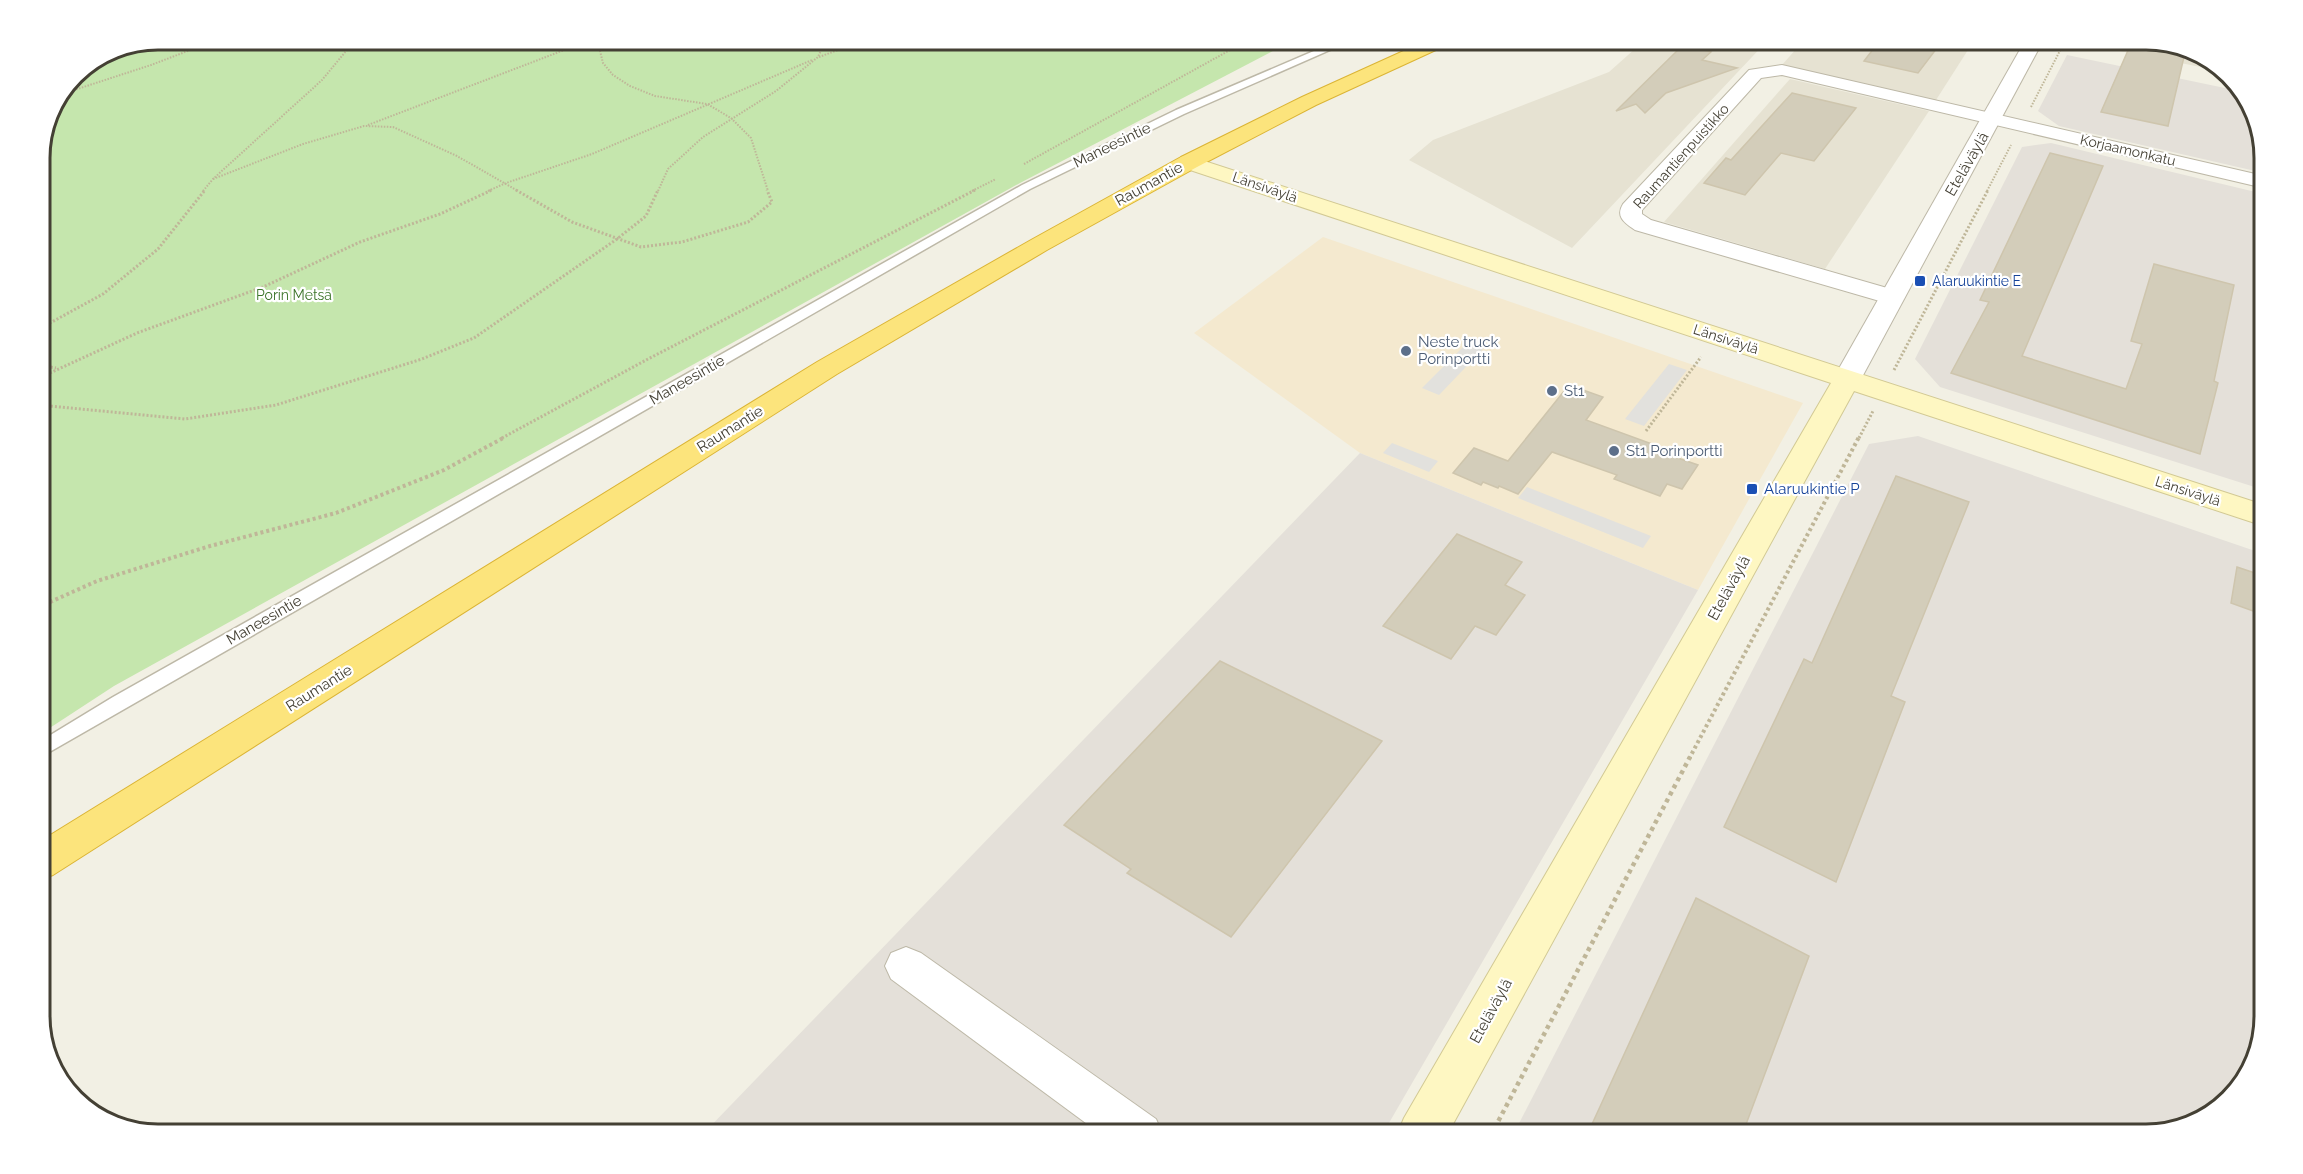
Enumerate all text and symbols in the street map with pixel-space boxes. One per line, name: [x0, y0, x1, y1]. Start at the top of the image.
street label: Raumantienpuistikko: [1630, 100, 1732, 212]
street label: Maneesintie: [1070, 118, 1154, 171]
street label: Eteläväylä: [1941, 129, 1993, 199]
street label: Korjaamonkatu: [2079, 131, 2177, 169]
street label: Raumantie: [1112, 158, 1186, 210]
street label: Länsiväylä: [1230, 168, 1300, 206]
place label: Alaruukintie E: [1932, 273, 2021, 289]
marker: Alaruukintie E: [1913, 274, 1927, 288]
park label: Porin Metsä: [256, 287, 332, 303]
street label: Länsiväylä: [1691, 321, 1761, 357]
place label: Neste truck Porinportti: [1418, 333, 1498, 368]
marker: Neste truck Porinportti: [1399, 344, 1413, 358]
street label: Maneesintie: [646, 351, 728, 409]
place label: St1: [1564, 382, 1585, 400]
marker: St1: [1545, 384, 1559, 398]
street label: Raumantie: [694, 402, 767, 456]
place label: St1 Porinportti: [1626, 442, 1722, 460]
marker: St1 Porinportti: [1607, 444, 1621, 458]
street label: Länsiväylä: [2153, 473, 2223, 509]
place label: Alaruukintie P: [1764, 480, 1860, 498]
marker: Alaruukintie P: [1745, 482, 1759, 496]
street label: Eteläväylä: [1704, 553, 1754, 623]
street label: Maneesintie: [223, 591, 305, 649]
street label: Raumantie: [283, 661, 356, 715]
street label: Eteläväylä: [1466, 976, 1516, 1046]

